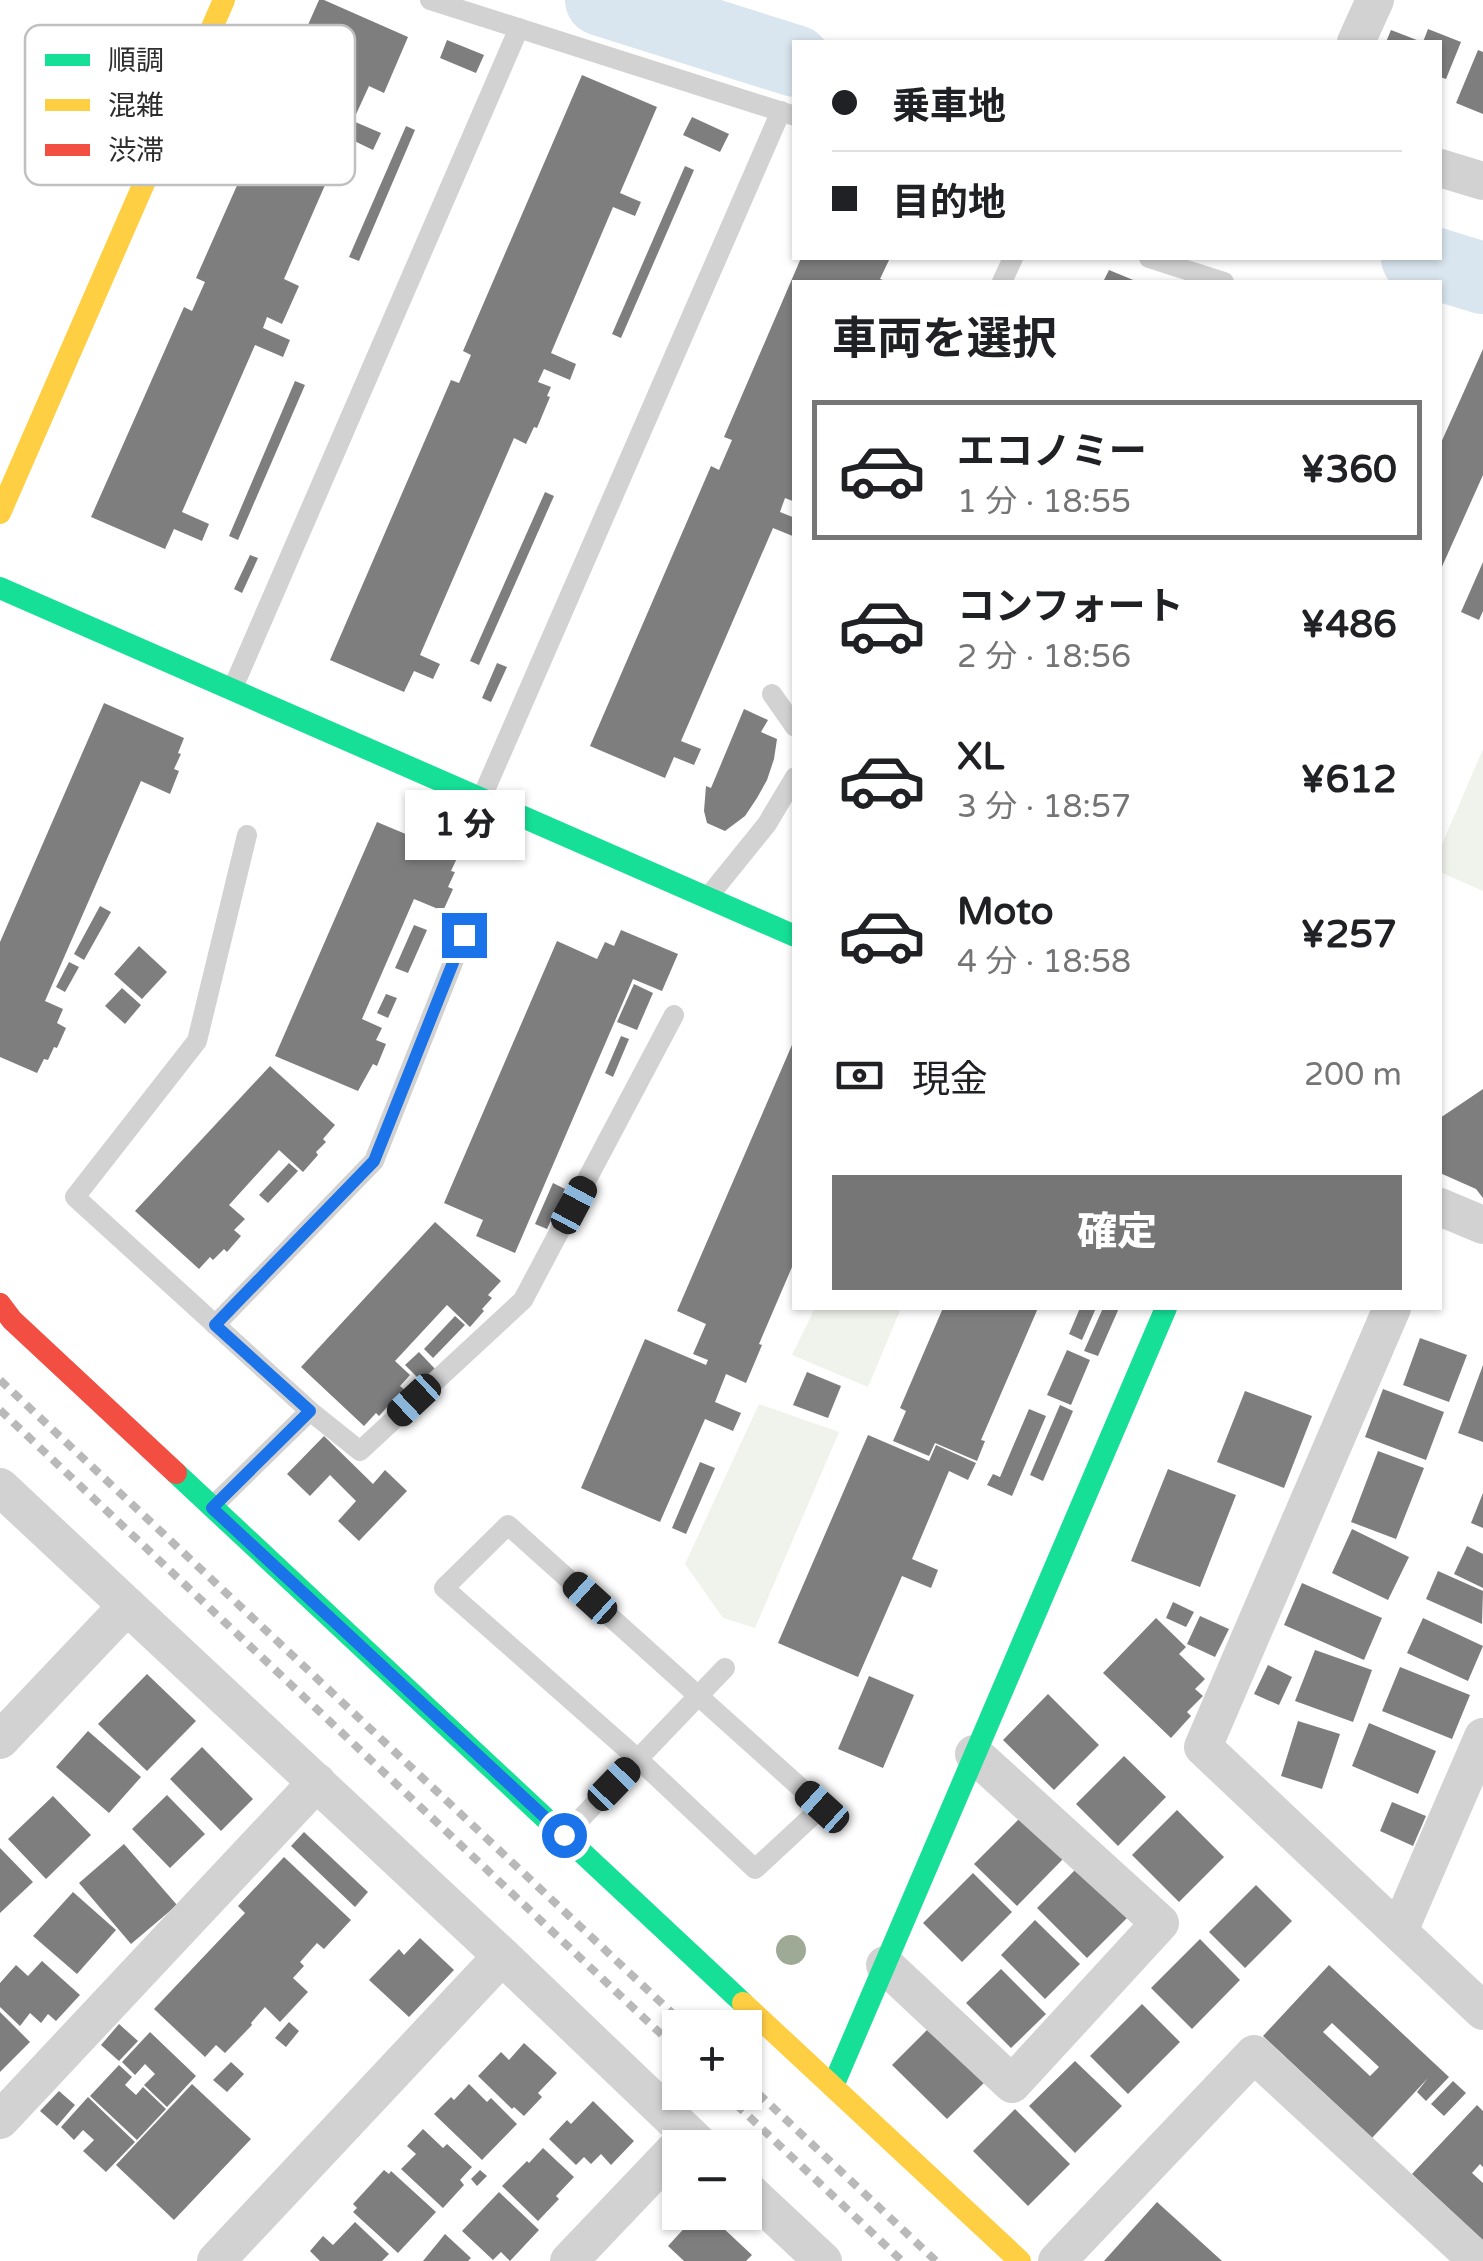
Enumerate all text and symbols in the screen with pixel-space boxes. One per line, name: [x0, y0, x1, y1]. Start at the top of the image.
legend: [25, 25, 355, 185]
text: 順調: [108, 44, 164, 78]
text: 乗車地: [892, 84, 1006, 130]
text: 混雑: [108, 89, 164, 123]
text: 渋滞: [108, 134, 164, 168]
text: 目的地: [892, 180, 1006, 226]
text: 車両を選択: [832, 313, 1057, 367]
icon: car: [837, 425, 927, 515]
text: エコノミー: [957, 429, 1147, 475]
text: ¥360: [1300, 447, 1397, 493]
text: 1 分 · 18:55: [957, 483, 1131, 521]
icon: car: [837, 580, 927, 670]
text: コンフォート: [957, 584, 1184, 630]
text: ¥486: [1300, 602, 1397, 648]
text: 2 分 · 18:56: [957, 638, 1131, 676]
text: XL: [957, 734, 1004, 780]
icon: car: [837, 735, 927, 825]
text: ¥612: [1300, 757, 1397, 803]
text: 3 分 · 18:57: [957, 788, 1131, 826]
callout: 1 分: [404, 790, 524, 860]
text: 1 分: [435, 806, 495, 844]
text: Moto: [957, 889, 1053, 935]
icon: car: [837, 890, 927, 980]
text: ¥257: [1300, 912, 1397, 958]
route end: [442, 913, 487, 958]
text: 4 分 · 18:58: [957, 943, 1131, 981]
icon: cash: [832, 1048, 887, 1103]
text: 200 m: [1304, 1056, 1402, 1094]
text: 現金: [912, 1057, 988, 1103]
car: [547, 1171, 601, 1239]
button: 確定: [832, 1175, 1402, 1290]
car: [382, 1369, 446, 1431]
car: [558, 1567, 622, 1629]
car: [582, 1752, 646, 1816]
car: [790, 1776, 854, 1838]
route start: [542, 1813, 587, 1858]
map controls: [662, 2010, 762, 2230]
button: +: [662, 2010, 762, 2110]
button: −: [662, 2130, 762, 2230]

